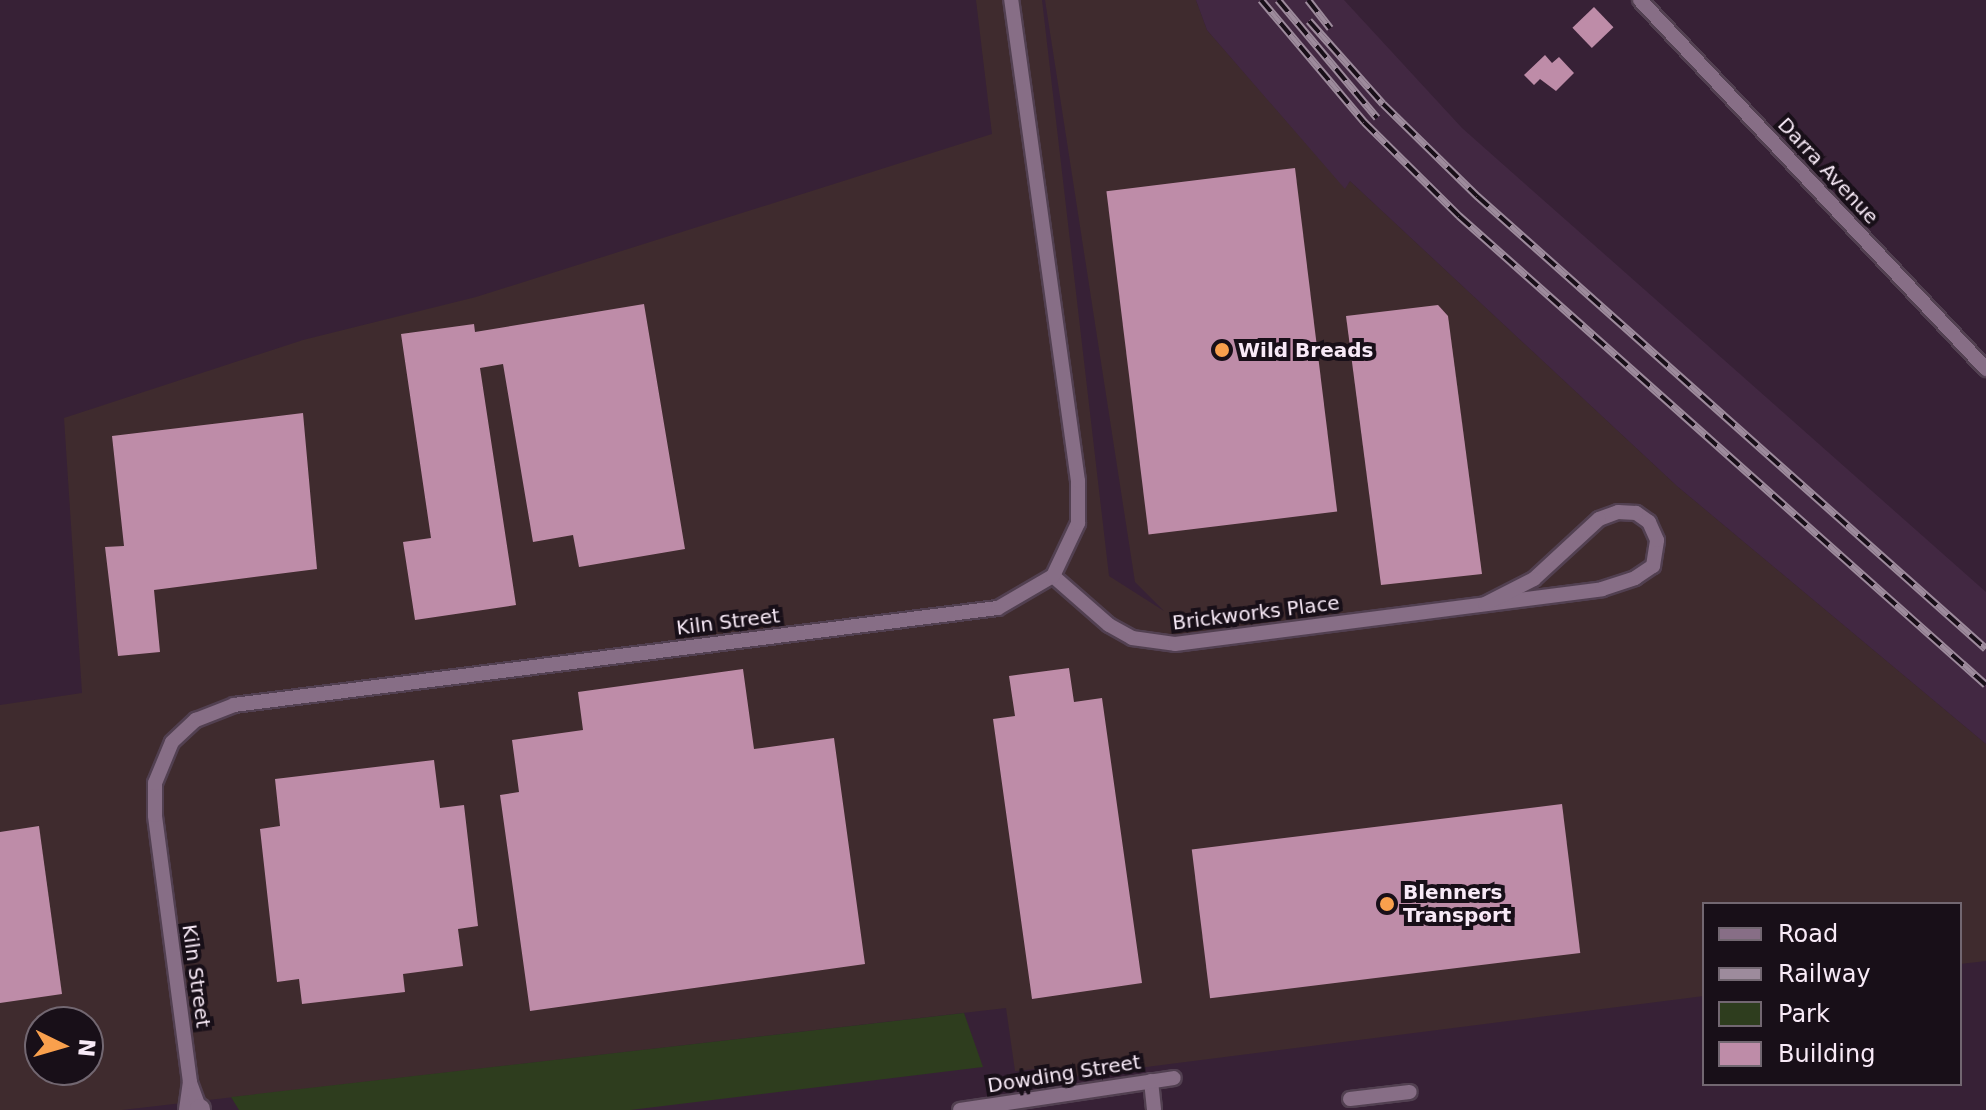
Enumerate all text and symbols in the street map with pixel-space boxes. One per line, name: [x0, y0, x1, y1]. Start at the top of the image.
street label: Darra Avenue: [1773, 113, 1883, 229]
place label: Wild Breads: [1238, 338, 1373, 362]
marker: Wild Breads: [1213, 341, 1231, 359]
street label: Brickworks Place: [1171, 591, 1341, 635]
street label: Kiln Street: [675, 604, 781, 640]
place label: Blenners Transport: [1403, 880, 1511, 927]
marker: Blenners Transport: [1378, 895, 1396, 913]
legend: [1702, 902, 1962, 1086]
text: Road: [1778, 920, 1838, 948]
street label: Kiln Street: [177, 923, 215, 1029]
text: Railway: [1778, 960, 1871, 988]
text: Park: [1778, 1000, 1830, 1028]
north arrow: [24, 1006, 104, 1086]
text: N: [73, 1038, 100, 1058]
text: Building: [1778, 1040, 1875, 1068]
street label: Dowding Street: [986, 1050, 1142, 1098]

